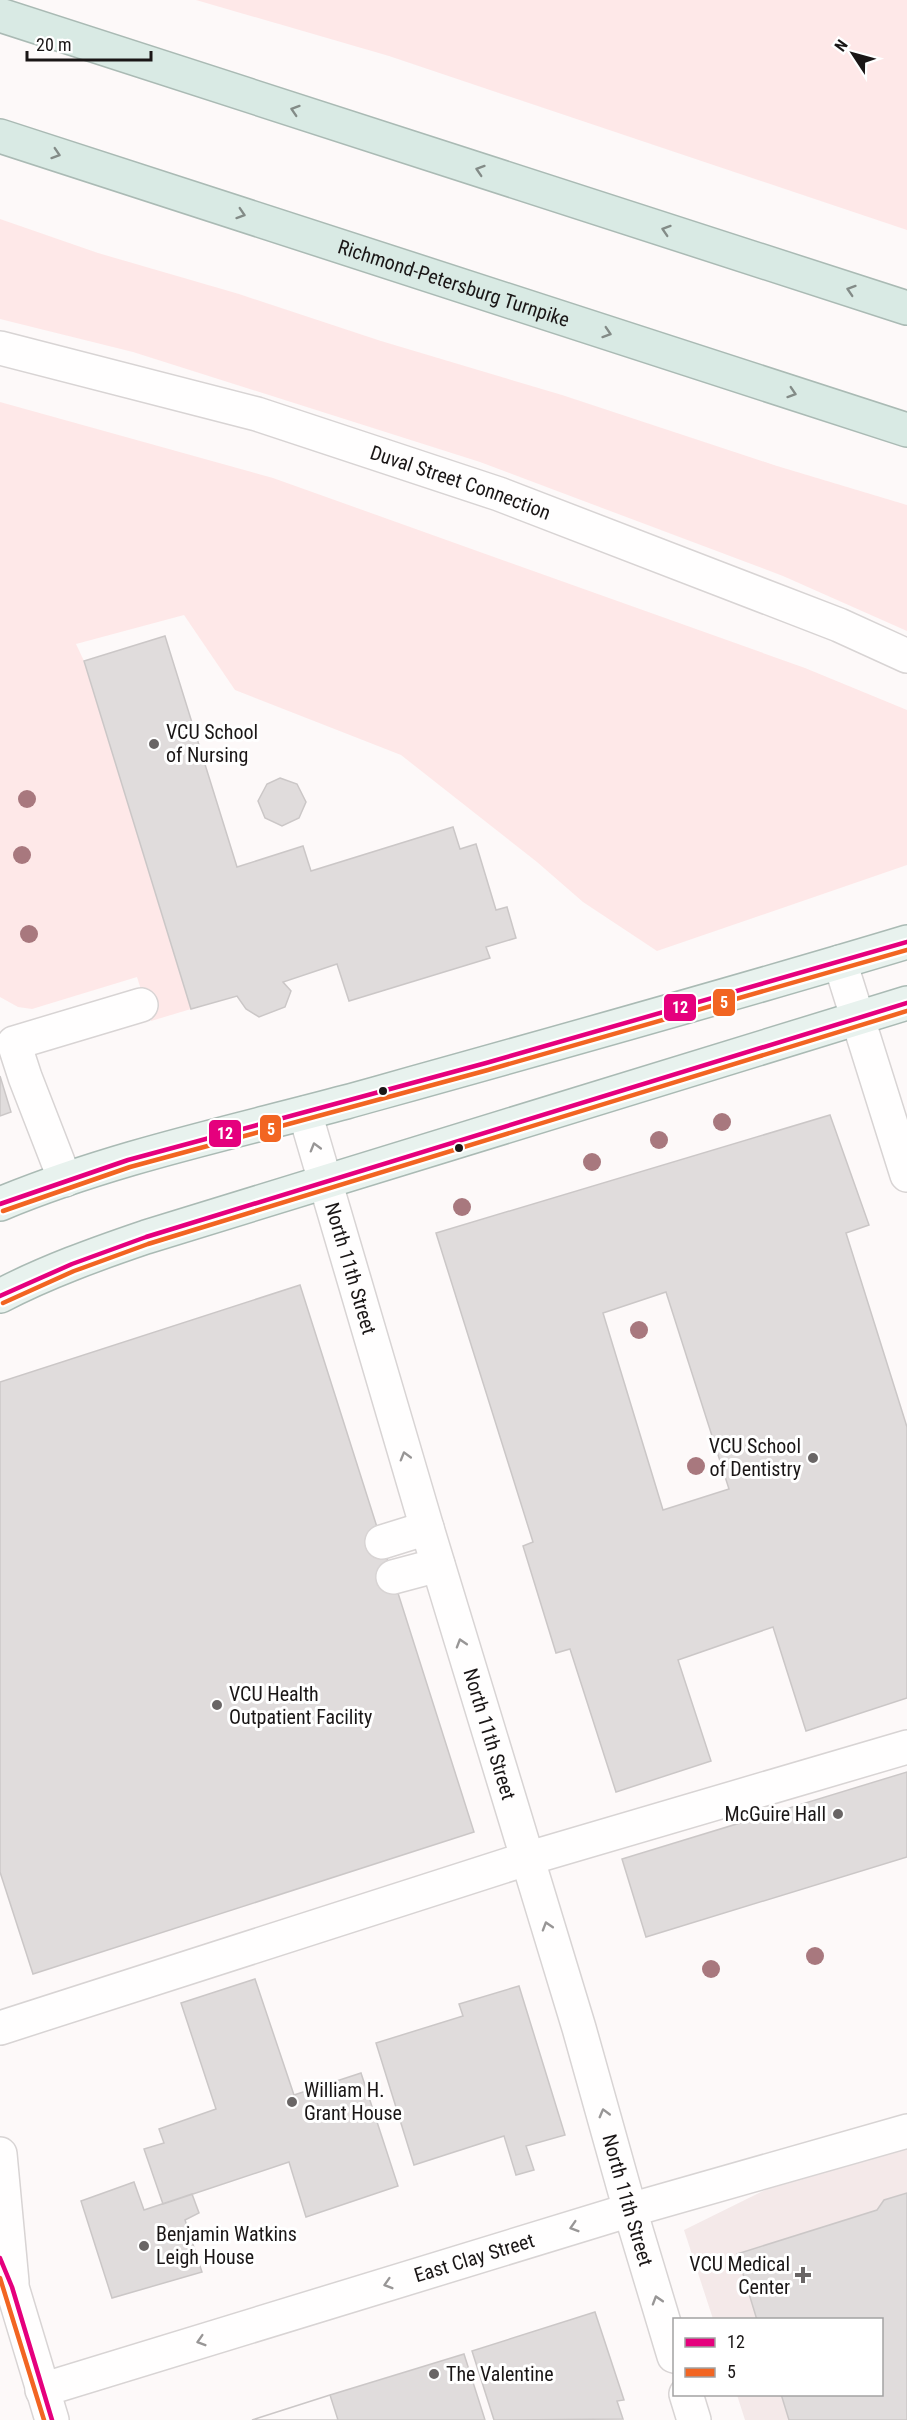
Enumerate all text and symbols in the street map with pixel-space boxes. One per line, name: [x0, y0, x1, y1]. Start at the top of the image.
scale bar: [27, 24, 152, 62]
north arrow: [823, 24, 883, 84]
text: 20 m: [36, 34, 71, 55]
text: N: [831, 36, 852, 55]
one-way arrow: [290, 105, 301, 117]
one-way arrow: [50, 147, 61, 160]
one-way arrow: [475, 165, 486, 177]
one-way arrow: [235, 207, 246, 220]
one-way arrow: [661, 225, 672, 237]
street label: Richmond-Petersburg Turnpike: [335, 234, 572, 332]
one-way arrow: [846, 285, 857, 297]
one-way arrow: [601, 325, 611, 338]
one-way arrow: [786, 385, 797, 398]
street label: Duval Street Connection: [367, 440, 554, 525]
place label: VCU School of Nursing: [166, 720, 258, 767]
marker: VCU School of Nursing: [147, 737, 161, 751]
line badge: 5: [712, 988, 736, 1017]
line badge: 12: [663, 993, 697, 1022]
text: 5: [720, 993, 728, 1012]
text: 12: [672, 998, 688, 1017]
unlabelled marker: [377, 1085, 389, 1097]
line badge: 5: [259, 1114, 282, 1143]
line badge: 12: [208, 1119, 242, 1148]
text: 5: [267, 1120, 275, 1139]
text: 12: [217, 1124, 233, 1143]
one-way arrow: [310, 1142, 322, 1153]
unlabelled marker: [453, 1142, 465, 1154]
street label: North 11th Street: [320, 1200, 381, 1337]
place label: VCU School of Dentistry: [709, 1434, 801, 1481]
one-way arrow: [400, 1451, 412, 1462]
marker: VCU School of Dentistry: [806, 1451, 820, 1465]
one-way arrow: [456, 1638, 468, 1649]
street label: North 11th Street: [458, 1666, 521, 1803]
place label: VCU Health Outpatient Facility: [229, 1682, 372, 1729]
marker: VCU Health Outpatient Facility: [210, 1698, 224, 1712]
place label: McGuire Hall: [725, 1802, 826, 1826]
marker: McGuire Hall: [831, 1807, 845, 1821]
one-way arrow: [542, 1921, 554, 1932]
place label: William H. Grant House: [304, 2078, 402, 2125]
marker: William H. Grant House: [285, 2095, 299, 2109]
one-way arrow: [599, 2108, 611, 2119]
street label: North 11th Street: [597, 2131, 658, 2269]
one-way arrow: [569, 2220, 580, 2232]
place label: Benjamin Watkins Leigh House: [156, 2222, 297, 2269]
street label: East Clay Street: [411, 2228, 537, 2287]
marker: Benjamin Watkins Leigh House: [137, 2239, 151, 2253]
place label: VCU Medical Center: [689, 2252, 790, 2299]
marker: VCU Medical Center: [794, 2266, 812, 2284]
one-way arrow: [383, 2277, 394, 2289]
one-way arrow: [652, 2295, 665, 2306]
legend: [673, 2318, 883, 2396]
text: 12: [727, 2331, 745, 2352]
one-way arrow: [196, 2334, 207, 2346]
text: 5: [727, 2361, 736, 2382]
place label: The Valentine: [446, 2362, 554, 2386]
marker: The Valentine: [427, 2367, 441, 2381]

